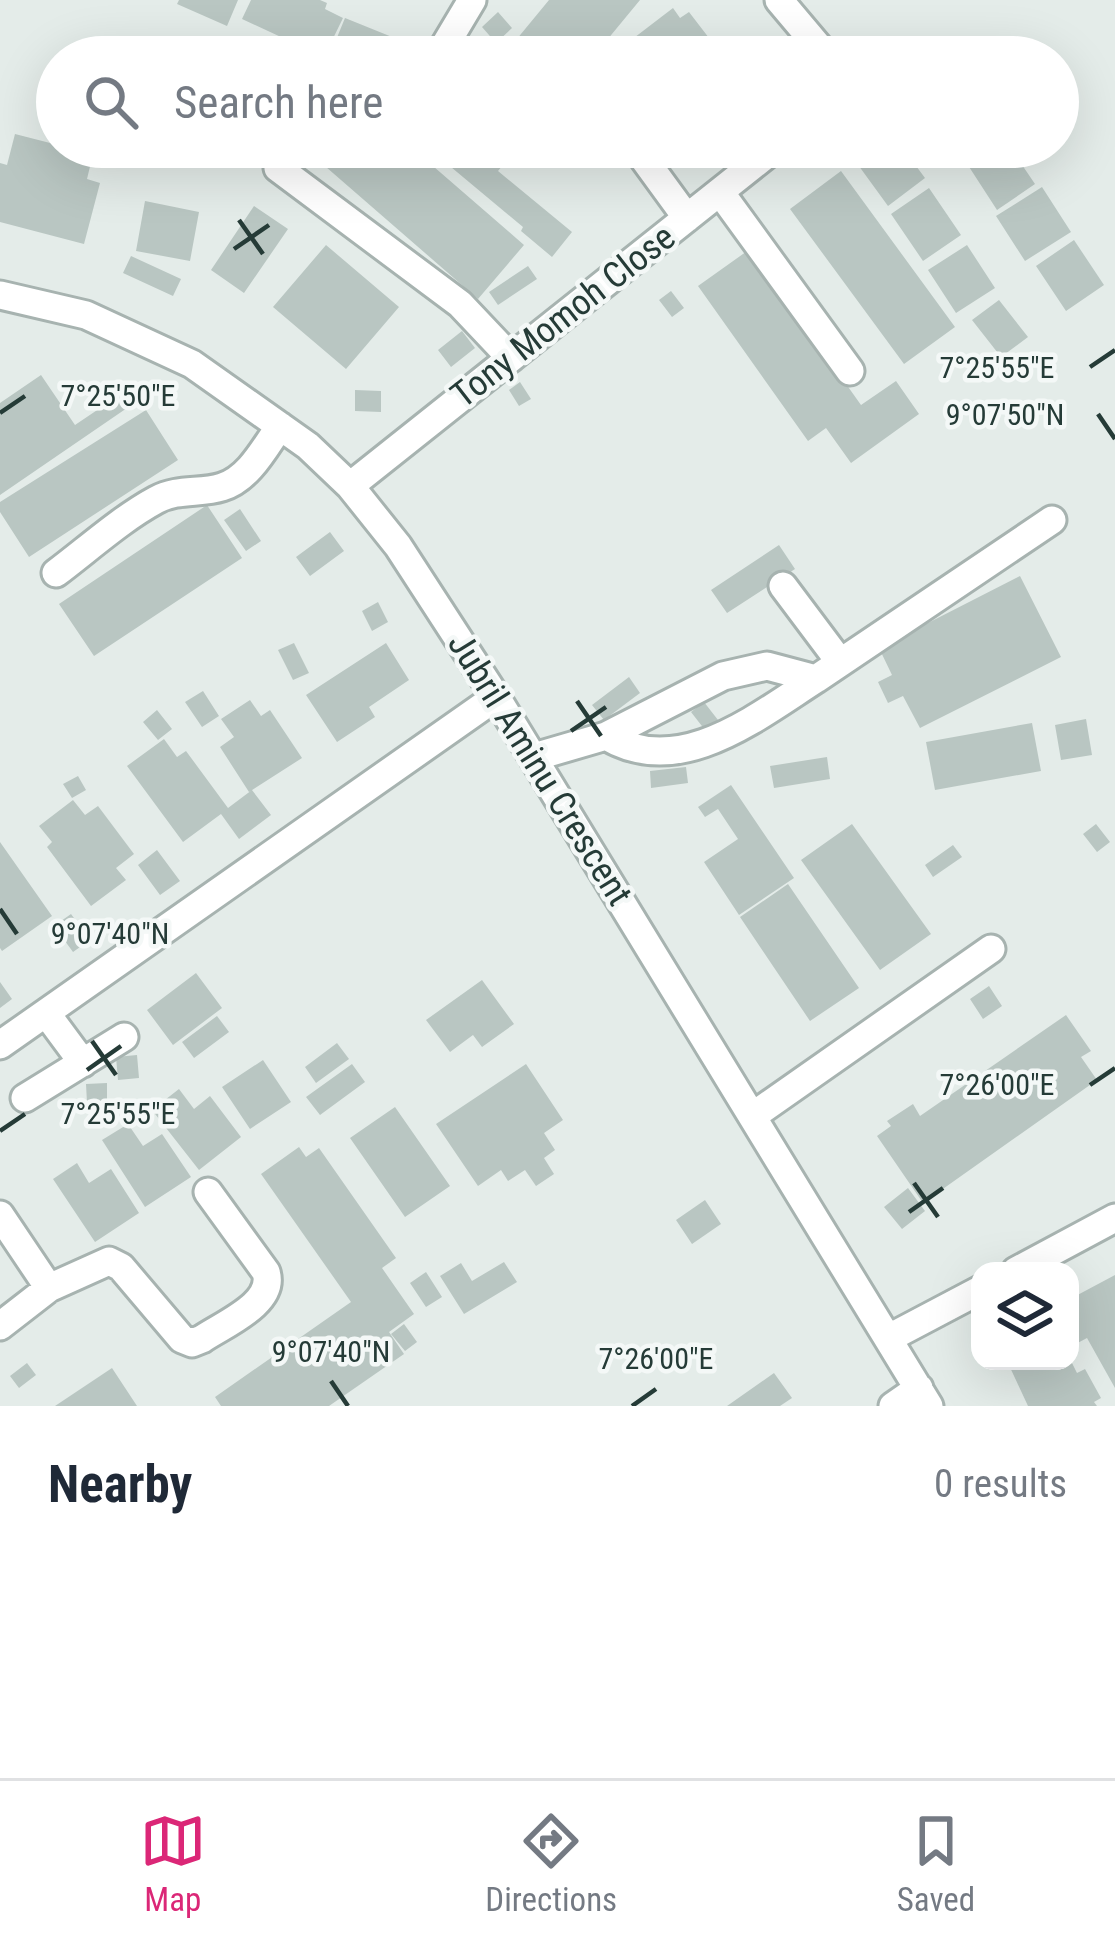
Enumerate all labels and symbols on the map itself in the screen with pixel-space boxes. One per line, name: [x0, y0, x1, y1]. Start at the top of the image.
street label: Tony Momoh Close: [443, 216, 683, 416]
text: 7°25'55"E: [939, 350, 1055, 385]
text: 7°25'50"E: [60, 378, 176, 413]
text: 9°07'50"N: [946, 397, 1064, 432]
street label: Jubril Aminu Crescent: [439, 625, 641, 913]
text: 9°07'40"N: [51, 916, 169, 951]
text: 7°26'00"E: [939, 1067, 1055, 1102]
text: 7°25'55"E: [60, 1096, 176, 1131]
text: 9°07'40"N: [272, 1334, 390, 1369]
text: 7°26'00"E: [598, 1341, 714, 1376]

